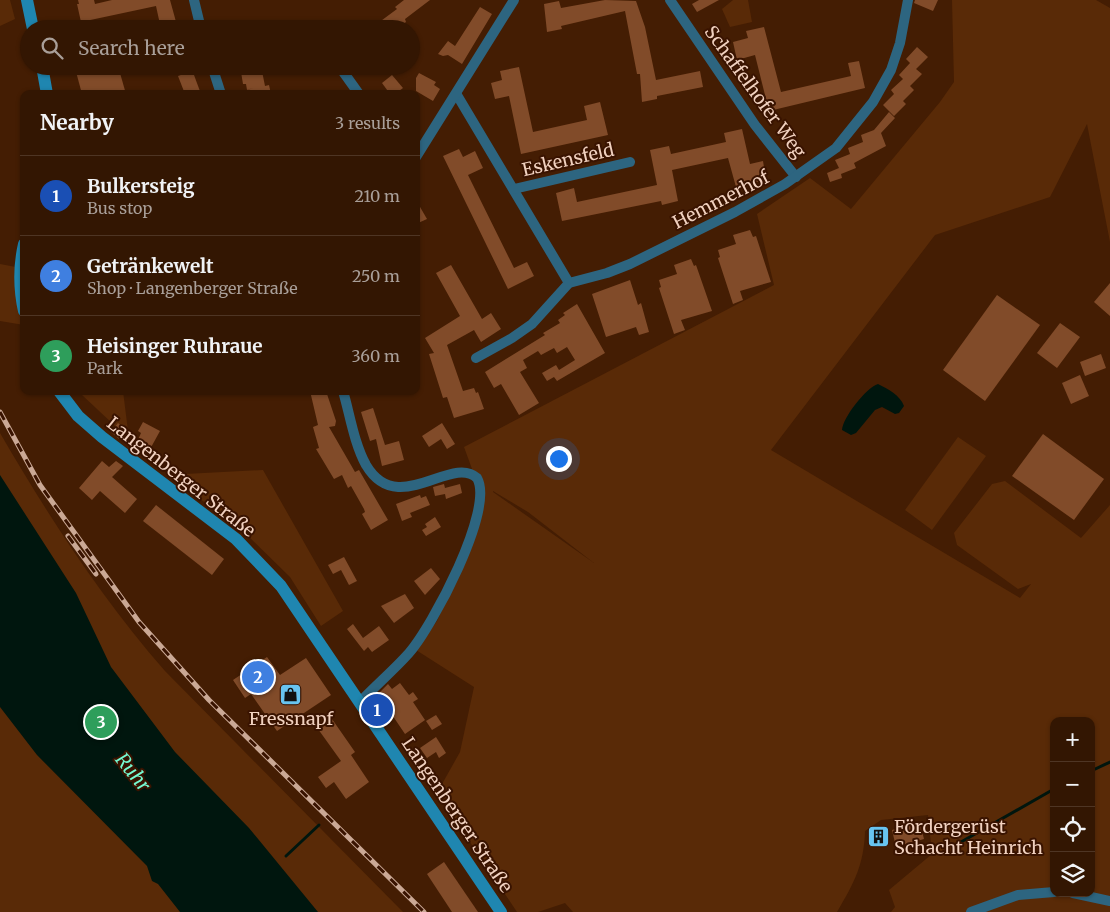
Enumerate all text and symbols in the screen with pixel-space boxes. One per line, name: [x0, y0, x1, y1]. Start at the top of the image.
search box: [20, 20, 420, 75]
street label: Schaffelhofer Weg: [700, 21, 811, 162]
icon: search: [38, 34, 66, 62]
text: Search here: [78, 36, 185, 60]
text: Nearby: [40, 109, 114, 136]
text: 3 results: [335, 113, 400, 133]
street label: Eskensfeld: [520, 138, 616, 181]
street label: Hemmerhof: [669, 165, 774, 234]
text: Bulkersteig: [87, 174, 195, 198]
text: 1: [52, 186, 60, 206]
text: 210 m: [355, 186, 400, 206]
text: Bus stop: [87, 198, 152, 218]
text: Getränkewelt: [87, 254, 214, 278]
text: 2: [51, 266, 61, 286]
text: 250 m: [352, 266, 400, 286]
text: Shop · Langenberger Straße: [87, 278, 298, 298]
text: Heisinger Ruhraue: [87, 334, 263, 358]
text: 3: [51, 346, 61, 366]
text: 360 m: [351, 346, 400, 366]
text: Park: [87, 358, 123, 378]
street label: Langenberger Straße: [102, 411, 260, 542]
your location: [546, 446, 572, 472]
pin: 2: [242, 658, 274, 696]
shop icon: Fressnapf: [279, 682, 303, 706]
pin: 1: [361, 691, 393, 729]
pin: 3: [85, 703, 117, 741]
place label: Fressnapf: [249, 707, 334, 730]
map controls: [1050, 717, 1095, 897]
button: +: [1050, 717, 1095, 762]
street label: Langenberger Straße: [397, 733, 518, 897]
water label: Ruhr: [110, 748, 156, 796]
button: −: [1050, 762, 1095, 807]
button: locate: [1050, 807, 1095, 852]
place label: Fördergerüst Schacht Heinrich: [894, 815, 1043, 859]
building icon: Fördergerüst Schacht Heinrich: [866, 825, 890, 849]
button: layers: [1050, 852, 1095, 897]

